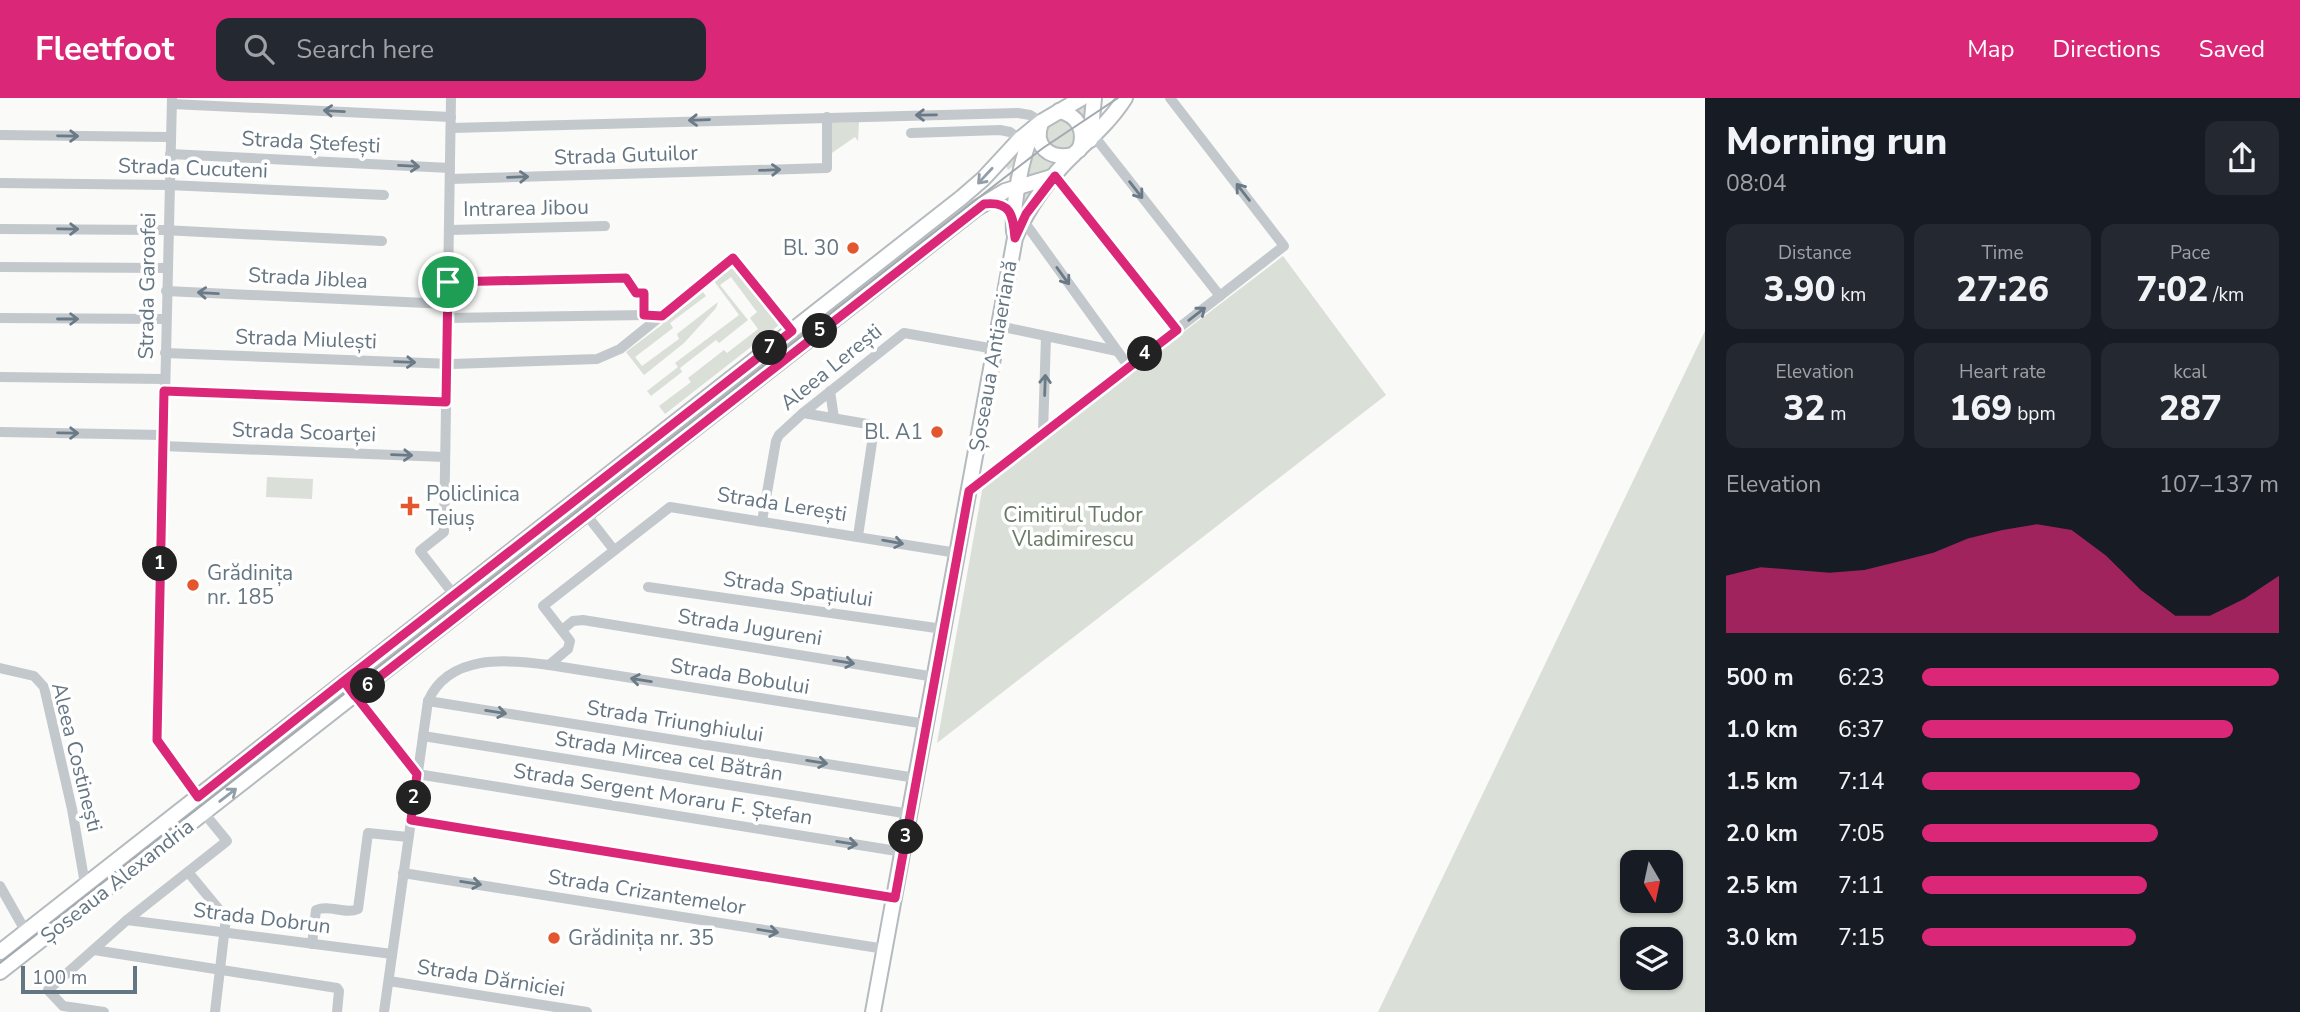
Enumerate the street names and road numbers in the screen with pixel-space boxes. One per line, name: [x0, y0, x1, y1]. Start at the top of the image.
street label: Strada Ștefești: [241, 124, 381, 160]
street label: Strada Gutuilor: [554, 138, 699, 172]
street label: Strada Cucuteni: [118, 151, 268, 185]
street label: Intrarea Jibou: [463, 193, 589, 223]
street label: Strada Garoafei: [132, 212, 162, 360]
street label: Șoseaua Antiaeriană: [962, 258, 1024, 454]
street label: Strada Jiblea: [247, 261, 369, 295]
street label: Aleea Lerești: [774, 317, 888, 417]
street label: Strada Miulești: [235, 323, 377, 355]
street label: Strada Scoarței: [231, 415, 377, 449]
street label: Strada Lerești: [715, 480, 849, 528]
street label: Strada Spațiului: [721, 565, 875, 613]
street label: Strada Jugureni: [676, 602, 824, 652]
street label: Strada Bobului: [669, 651, 811, 701]
street label: Aleea Costinești: [45, 679, 109, 835]
street label: Strada Triunghiului: [585, 693, 765, 749]
street label: Strada Mircea cel Bătrân: [553, 724, 785, 788]
street label: Strada Sergent Moraru F. Ștefan: [511, 757, 815, 831]
street label: Șoseaua Alexandria: [34, 812, 200, 950]
street label: Strada Crizantemelor: [546, 863, 748, 922]
street label: Strada Dobrun: [192, 896, 332, 940]
street label: Strada Dărniciei: [415, 953, 567, 1003]

